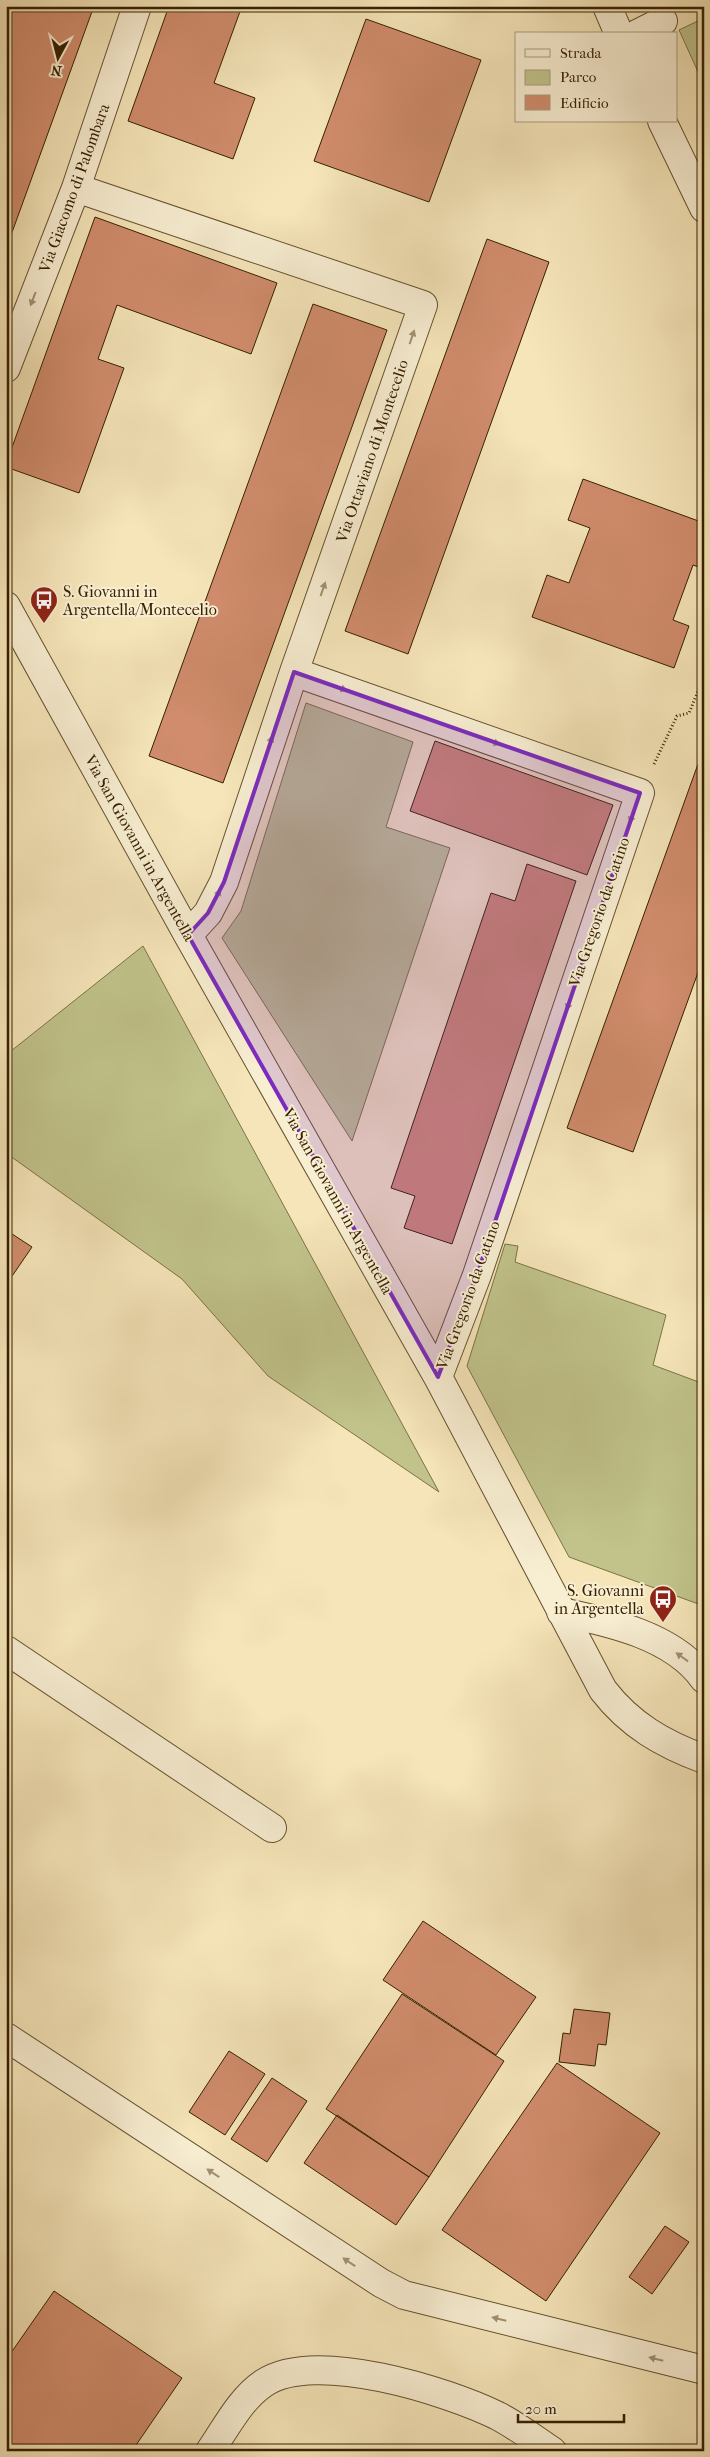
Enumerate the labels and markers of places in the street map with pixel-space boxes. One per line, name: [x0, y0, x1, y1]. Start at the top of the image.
place label: S. Giovanni in Argentella/Montecelio: [62, 582, 217, 619]
bus stop icon: S. Giovanni in Argentella/Montecelio: [29, 585, 59, 624]
place label: S. Giovanni in Argentella: [554, 1581, 645, 1618]
bus stop icon: S. Giovanni in Argentella: [648, 1584, 678, 1623]

